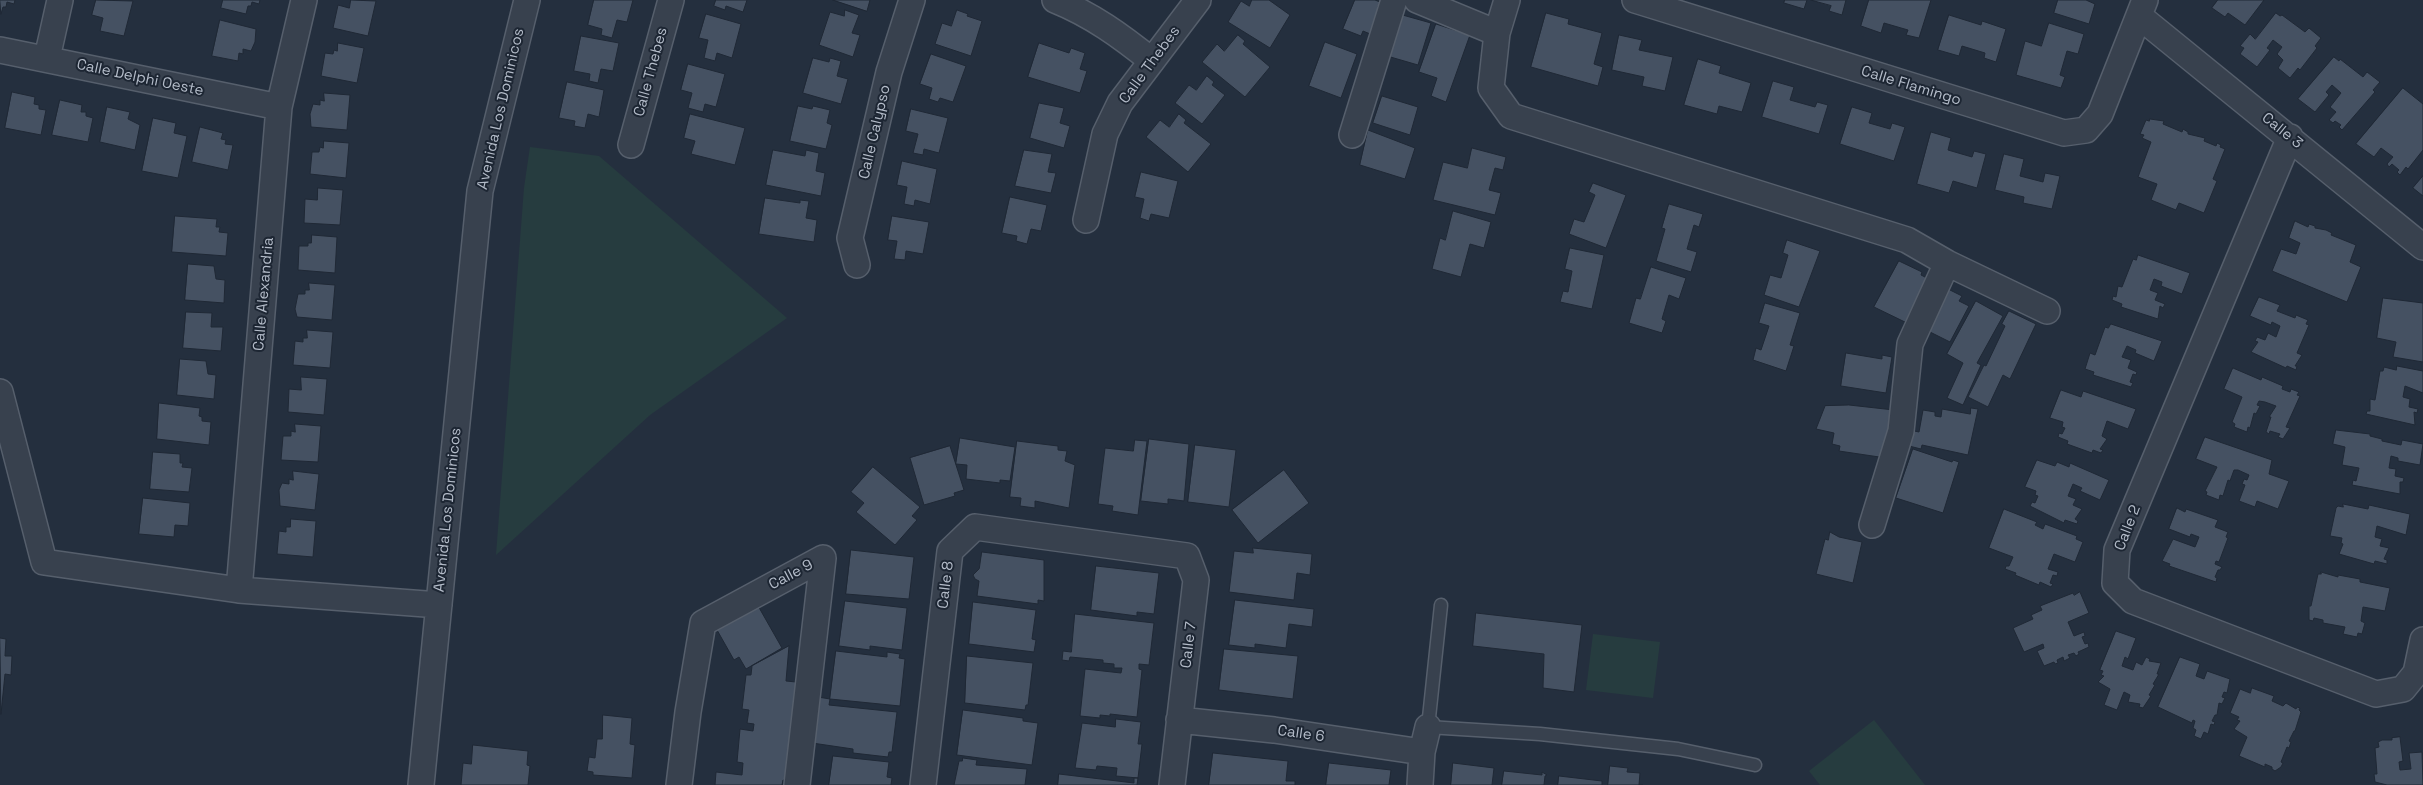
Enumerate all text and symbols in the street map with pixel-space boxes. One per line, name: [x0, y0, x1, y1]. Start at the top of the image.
street label: Calle Thebes: [1116, 23, 1184, 107]
street label: Calle Thebes: [630, 25, 672, 119]
street label: Avenida Los Dominicos: [474, 27, 528, 191]
street label: Calle Delphi Oeste: [75, 56, 205, 100]
street label: Calle Flamingo: [1859, 62, 1963, 110]
street label: Calle Calypso: [855, 83, 895, 181]
street label: Calle 3: [2258, 109, 2306, 153]
street label: Calle Alexandria: [250, 236, 278, 352]
street label: Avenida Los Dominicos: [430, 427, 466, 593]
street label: Calle 2: [2111, 503, 2145, 553]
street label: Calle 9: [766, 556, 816, 594]
street label: Calle 8: [934, 560, 958, 610]
street label: Calle 7: [1177, 621, 1201, 669]
street label: Calle 6: [1276, 722, 1326, 746]

